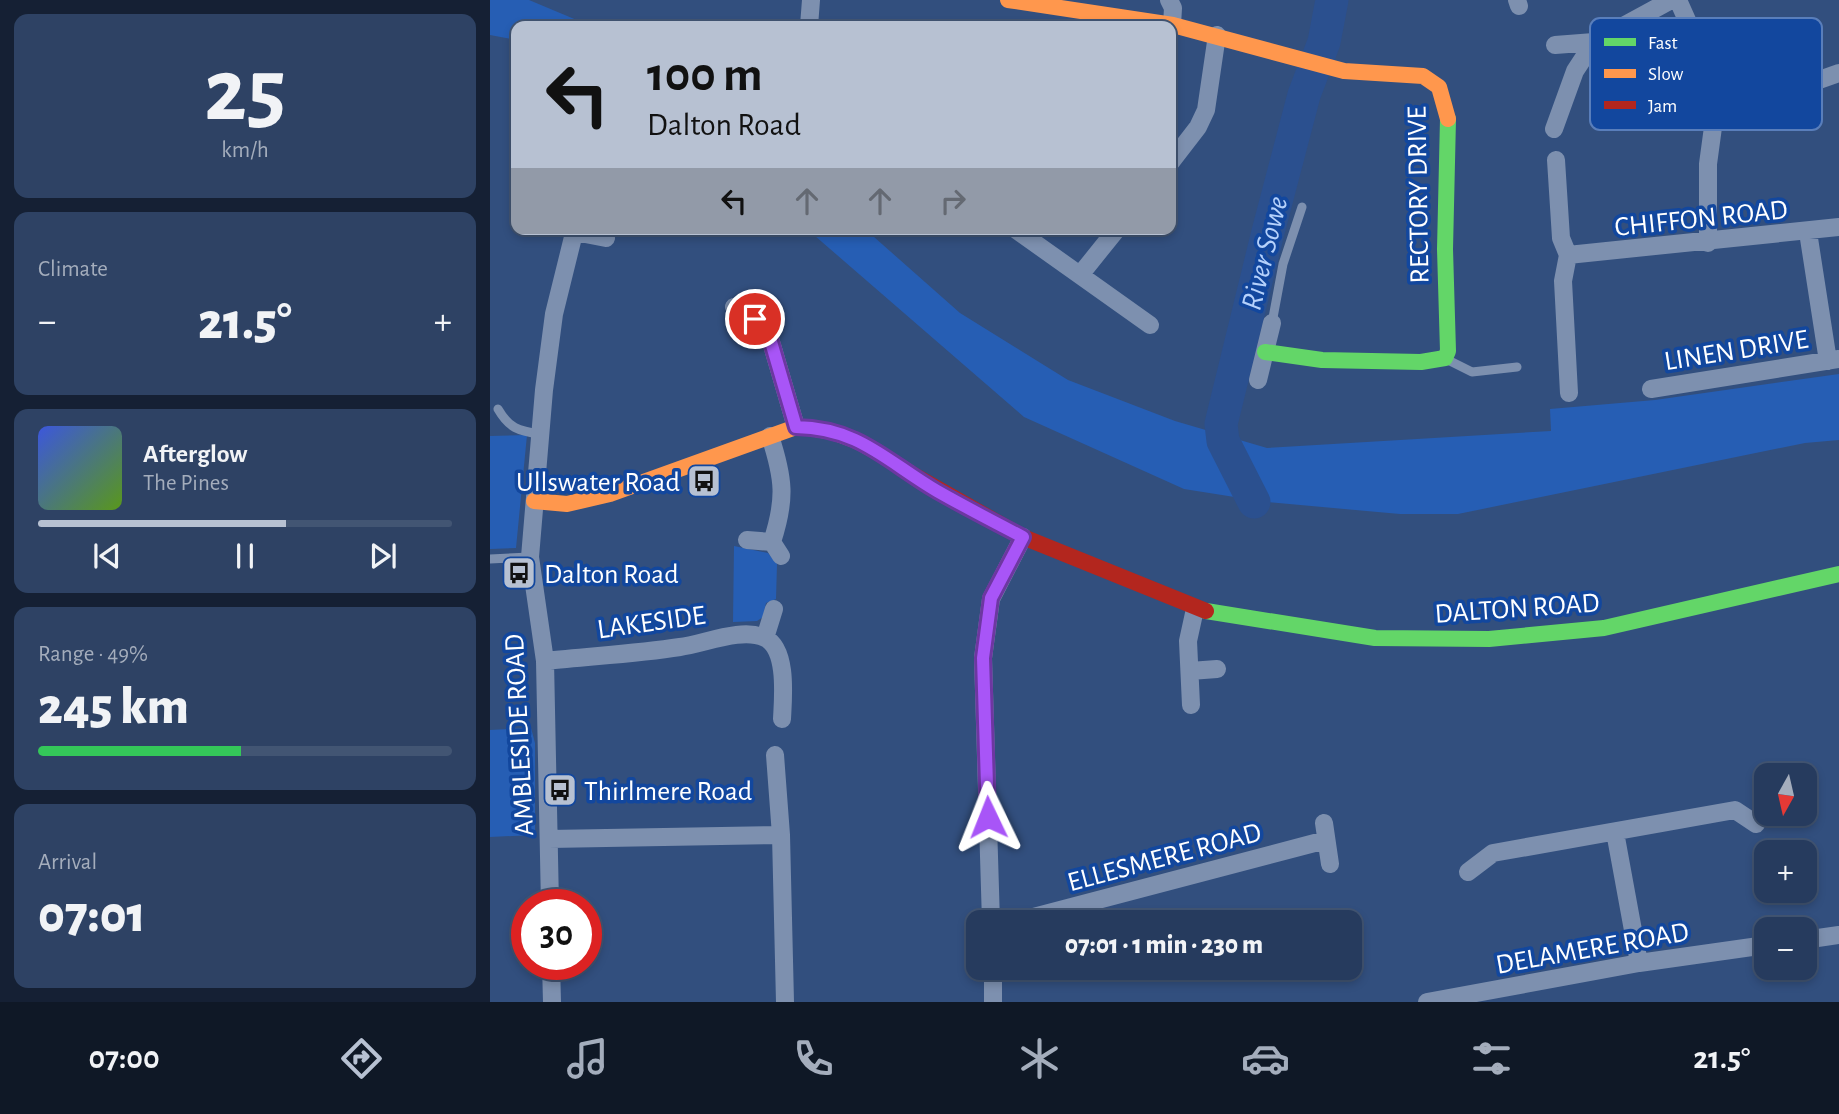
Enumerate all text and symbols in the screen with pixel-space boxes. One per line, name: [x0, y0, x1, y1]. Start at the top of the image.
legend: [1590, 18, 1822, 130]
text: Fast: [1648, 34, 1678, 53]
text: 25: [204, 46, 286, 137]
icon: left: [532, 49, 623, 140]
text: 100 m: [647, 51, 763, 100]
text: Slow: [1648, 65, 1684, 84]
text: Jam: [1648, 97, 1677, 116]
street label: RECTORY DRIVE: [1403, 106, 1435, 284]
text: Dalton Road: [647, 109, 801, 141]
text: km/h: [221, 139, 269, 162]
icon: left: [715, 182, 753, 220]
icon: ahead: [788, 182, 826, 220]
icon: ahead: [861, 182, 899, 220]
icon: right: [934, 182, 972, 220]
water label: River Sowe: [1236, 193, 1294, 313]
street label: CHIFFON ROAD: [1613, 196, 1789, 242]
text: Climate: [38, 258, 108, 281]
pin: [725, 289, 785, 349]
text: 21.5°: [198, 296, 292, 348]
icon: arrive: [736, 300, 774, 338]
text: −: [38, 303, 56, 341]
text: +: [434, 303, 452, 341]
street label: LINEN DRIVE: [1662, 326, 1810, 376]
text: Afterglow: [143, 441, 247, 467]
bus stop icon: Ullswater Road: [685, 462, 723, 500]
place label: Ullswater Road: [516, 469, 680, 497]
text: The Pines: [143, 472, 229, 495]
icon: previous: [88, 537, 126, 575]
icon: pause: [226, 537, 264, 575]
icon: next: [364, 537, 402, 575]
bus stop icon: Dalton Road: [500, 554, 538, 592]
place label: Dalton Road: [544, 561, 679, 589]
street label: DALTON ROAD: [1434, 589, 1601, 629]
street label: LAKESIDE: [595, 602, 707, 644]
street label: AMBLESIDE ROAD: [501, 633, 539, 837]
text: Range · 49%: [38, 643, 148, 666]
text: 245 km: [38, 681, 189, 733]
north arrow: [1754, 763, 1816, 826]
map controls: [1754, 763, 1817, 980]
bus stop icon: Thirlmere Road: [541, 771, 579, 809]
place label: Thirlmere Road: [584, 778, 752, 806]
position arrow: [951, 780, 1025, 854]
street label: ELLESMERE ROAD: [1064, 819, 1265, 897]
button: +: [1754, 840, 1817, 903]
text: Arrival: [38, 851, 97, 874]
text: 07:01: [38, 889, 146, 941]
speed limit sign: 30: [511, 889, 602, 980]
button: −: [1754, 917, 1817, 980]
street label: DELAMERE ROAD: [1494, 918, 1691, 980]
text: 07:01 · 1 min · 230 m: [1065, 932, 1263, 958]
icon: directions: [337, 1034, 386, 1083]
icon: music: [563, 1034, 612, 1083]
icon: phone: [789, 1034, 838, 1083]
icon: climate: [1015, 1034, 1064, 1083]
icon: car: [1241, 1034, 1290, 1083]
icon: filters: [1467, 1034, 1516, 1083]
text: 07:00: [89, 1042, 160, 1074]
text: 21.5°: [1693, 1042, 1750, 1074]

